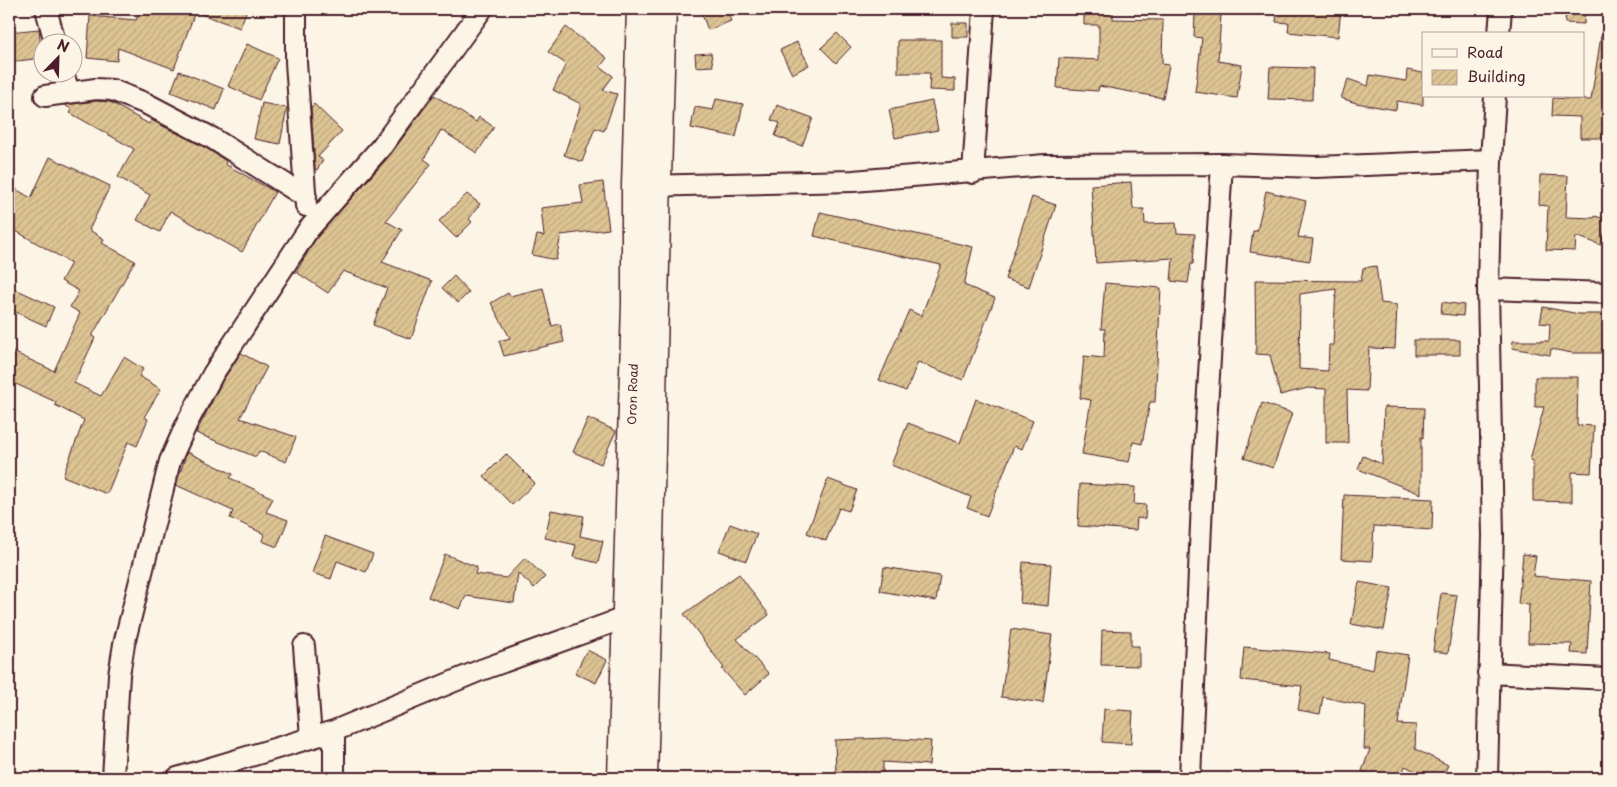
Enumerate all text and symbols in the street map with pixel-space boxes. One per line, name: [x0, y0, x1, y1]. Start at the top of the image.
north arrow: [32, 32, 82, 82]
legend: [1422, 32, 1584, 98]
text: N: [54, 34, 72, 57]
text: Road: [1467, 40, 1503, 63]
text: Building: [1467, 64, 1526, 87]
street label: Oron Road: [622, 363, 642, 425]

